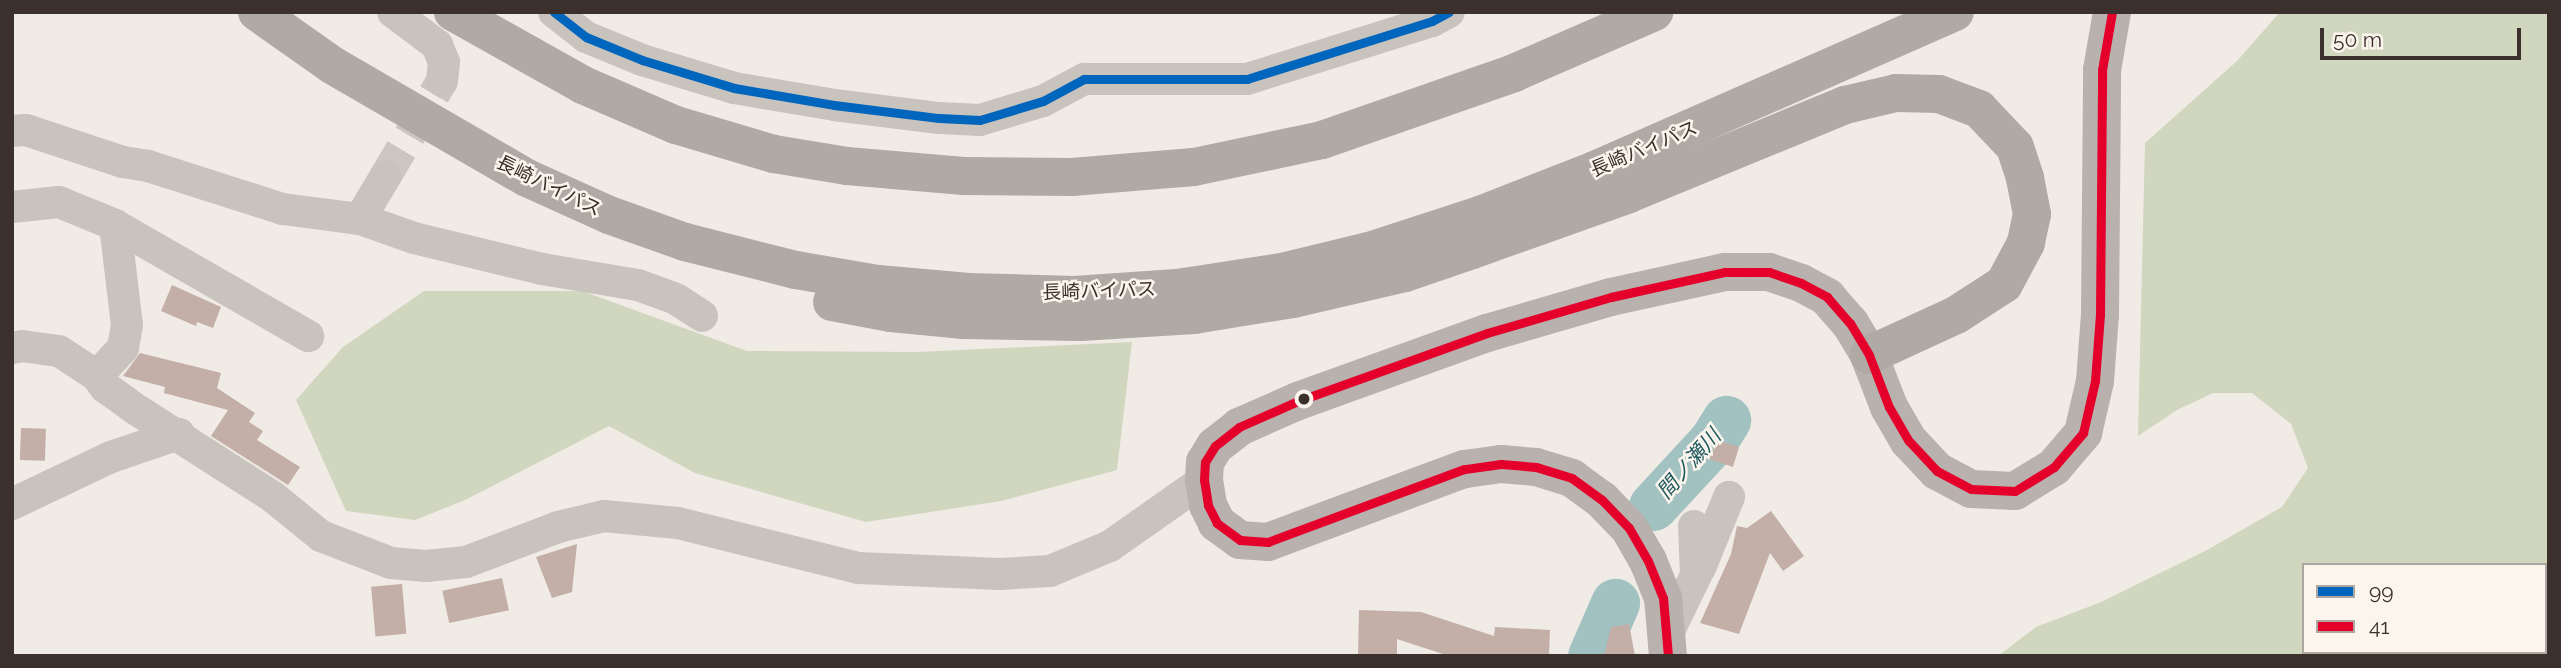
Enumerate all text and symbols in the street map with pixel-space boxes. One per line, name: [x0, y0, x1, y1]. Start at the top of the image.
scale bar: [2323, 14, 2524, 58]
text: 50 m: [2333, 27, 2382, 52]
street label: 長崎バイパス: [1587, 116, 1701, 182]
street label: 長崎バイパス: [493, 151, 605, 221]
street label: 長崎バイパス: [1042, 278, 1156, 304]
unlabelled marker: [1297, 392, 1311, 406]
water label: 間ノ瀬川: [1652, 424, 1726, 504]
legend: [2302, 563, 2547, 654]
text: 99: [2369, 579, 2394, 604]
text: 41: [2369, 614, 2389, 639]

